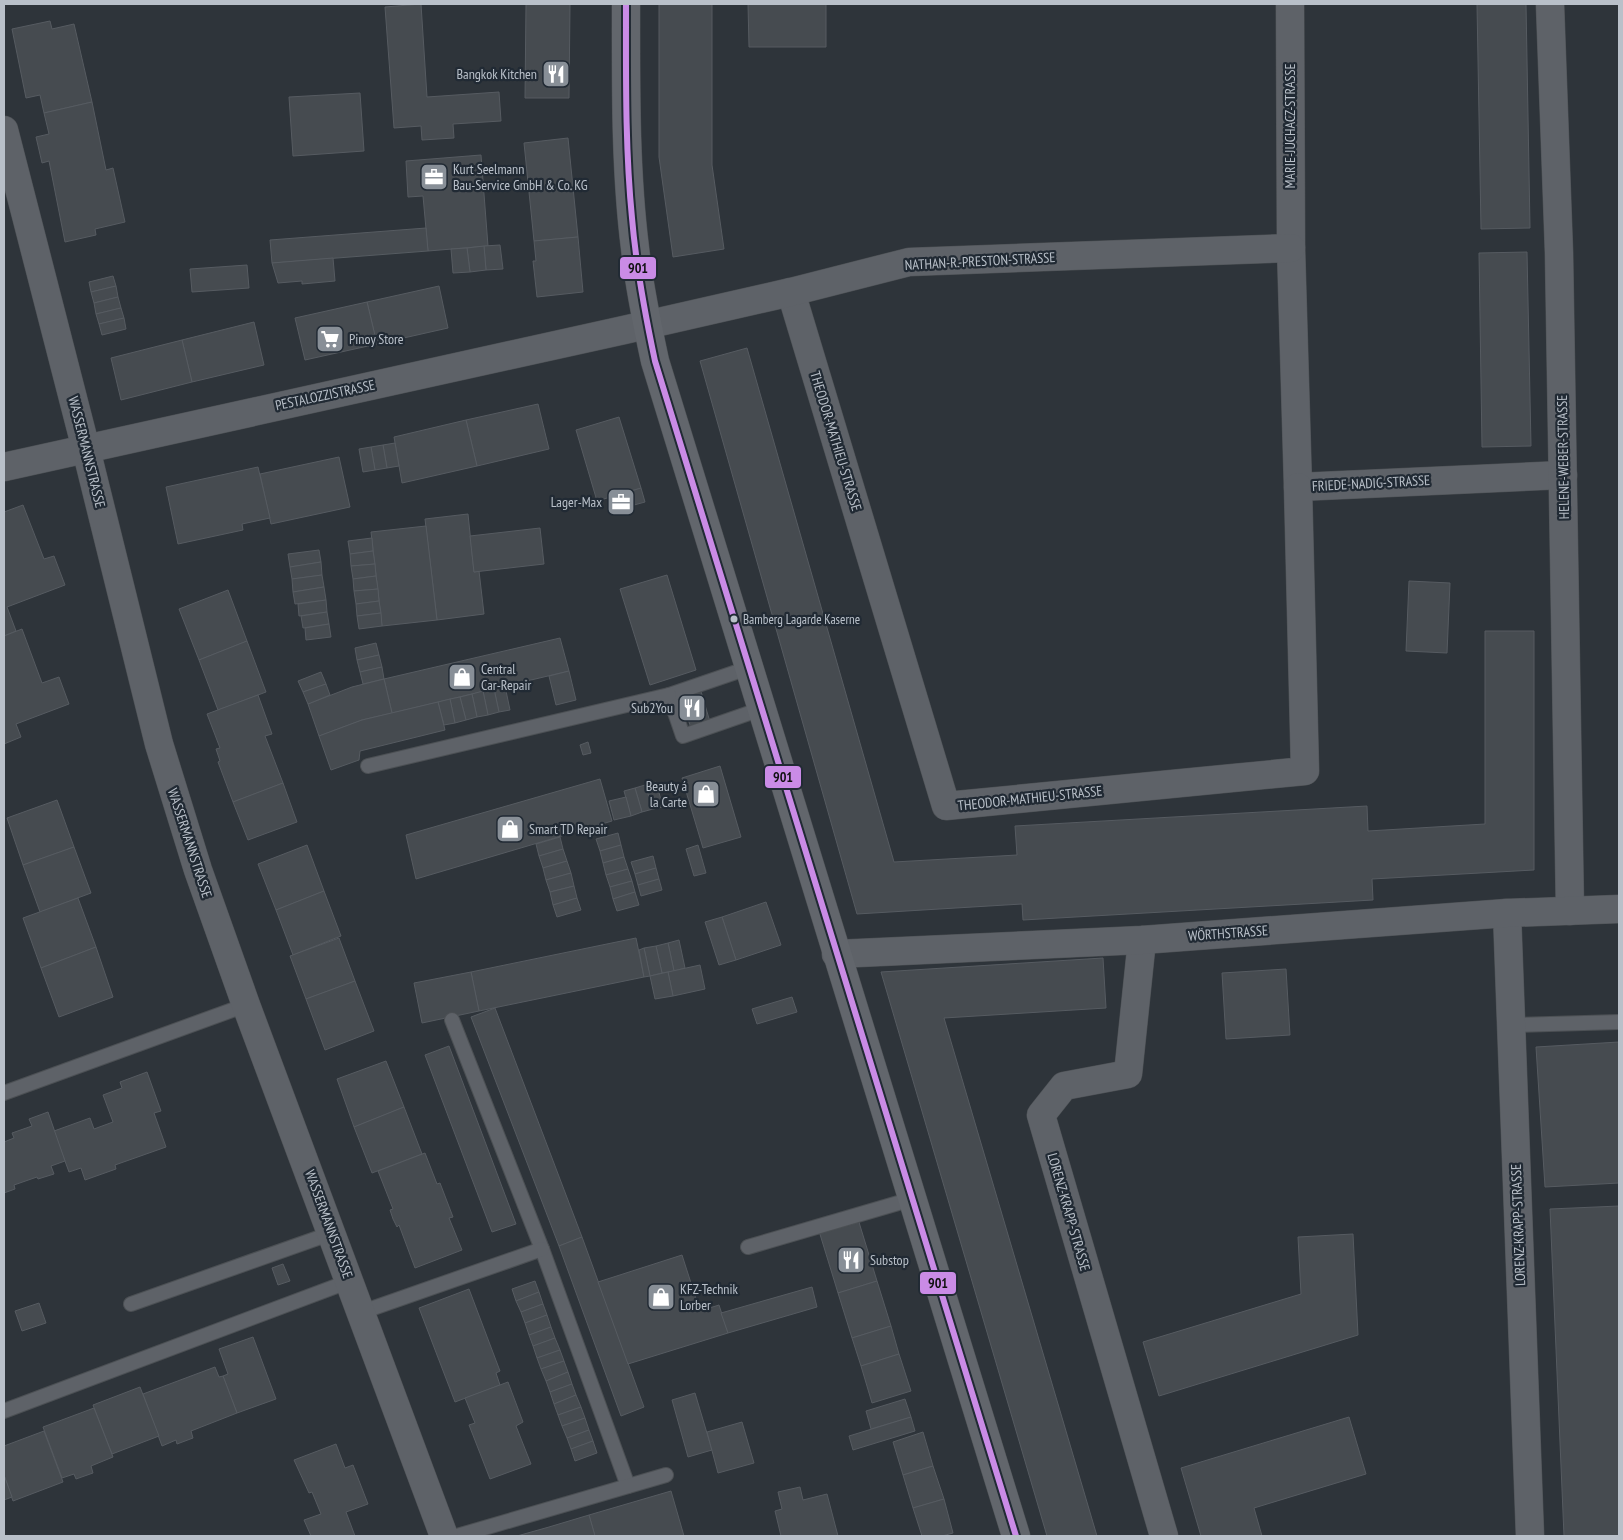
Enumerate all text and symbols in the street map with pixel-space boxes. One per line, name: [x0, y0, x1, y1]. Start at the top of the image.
restaurant icon: Bangkok Kitchen: [541, 59, 571, 89]
street label: MARIE-JUCHACZ-STRASSE: [1281, 63, 1299, 189]
place label: Bangkok Kitchen: [456, 65, 537, 83]
place label: Kurt Seelmann Bau-Service GmbH & Co. KG: [453, 160, 588, 194]
office icon: Kurt Seelmann Bau-Service GmbH & Co. KG: [419, 162, 449, 192]
street label: NATHAN-R.-PRESTON-STRASSE: [904, 248, 1056, 274]
line badge: 901: [619, 256, 657, 280]
text: 901: [628, 259, 648, 277]
supermarket icon: Pinoy Store: [315, 324, 345, 354]
place label: Pinoy Store: [349, 330, 404, 348]
street label: THEODOR-MATHIEU-STRASSE: [806, 369, 866, 513]
street label: PESTALOZZISTRASSE: [274, 376, 376, 414]
street label: WASSERMANNSTRASSE: [64, 394, 110, 510]
street label: HELENE-WEBER-STRASSE: [1553, 395, 1573, 519]
street label: FRIEDE-NADIG-STRASSE: [1312, 471, 1430, 495]
office icon: Lager-Max: [606, 487, 636, 517]
place label: Lager-Max: [551, 493, 602, 511]
place label: Bamberg Lagarde Kaserne: [743, 611, 860, 628]
marker: Bamberg Lagarde Kaserne: [729, 614, 739, 624]
place label: Central Car-Repair: [481, 660, 531, 694]
shop icon: Central Car-Repair: [447, 662, 477, 692]
restaurant icon: Sub2You: [677, 693, 707, 723]
place label: Sub2You: [631, 699, 673, 717]
line badge: 901: [764, 765, 802, 789]
text: 901: [773, 768, 793, 786]
place label: Beauty á la Carte: [646, 777, 687, 811]
shop icon: Beauty á la Carte: [691, 779, 721, 809]
street label: THEODOR-MATHIEU-STRASSE: [957, 781, 1103, 815]
street label: WASSERMANNSTRASSE: [164, 786, 216, 900]
shop icon: Smart TD Repair: [495, 814, 525, 844]
place label: Smart TD Repair: [529, 820, 608, 838]
street label: WÖRTHSTRASSE: [1187, 921, 1269, 945]
street label: LORENZ-KRAPP-STRASSE: [1044, 1151, 1094, 1273]
street label: LORENZ-KRAPP-STRASSE: [1507, 1164, 1529, 1286]
street label: WASSERMANNSTRASSE: [301, 1167, 357, 1281]
restaurant icon: Substop: [836, 1245, 866, 1275]
place label: Substop: [870, 1251, 909, 1269]
line badge: 901: [919, 1271, 957, 1295]
text: 901: [928, 1274, 948, 1292]
place label: KFZ-Technik Lorber: [680, 1280, 739, 1314]
shop icon: KFZ-Technik Lorber: [646, 1282, 676, 1312]

